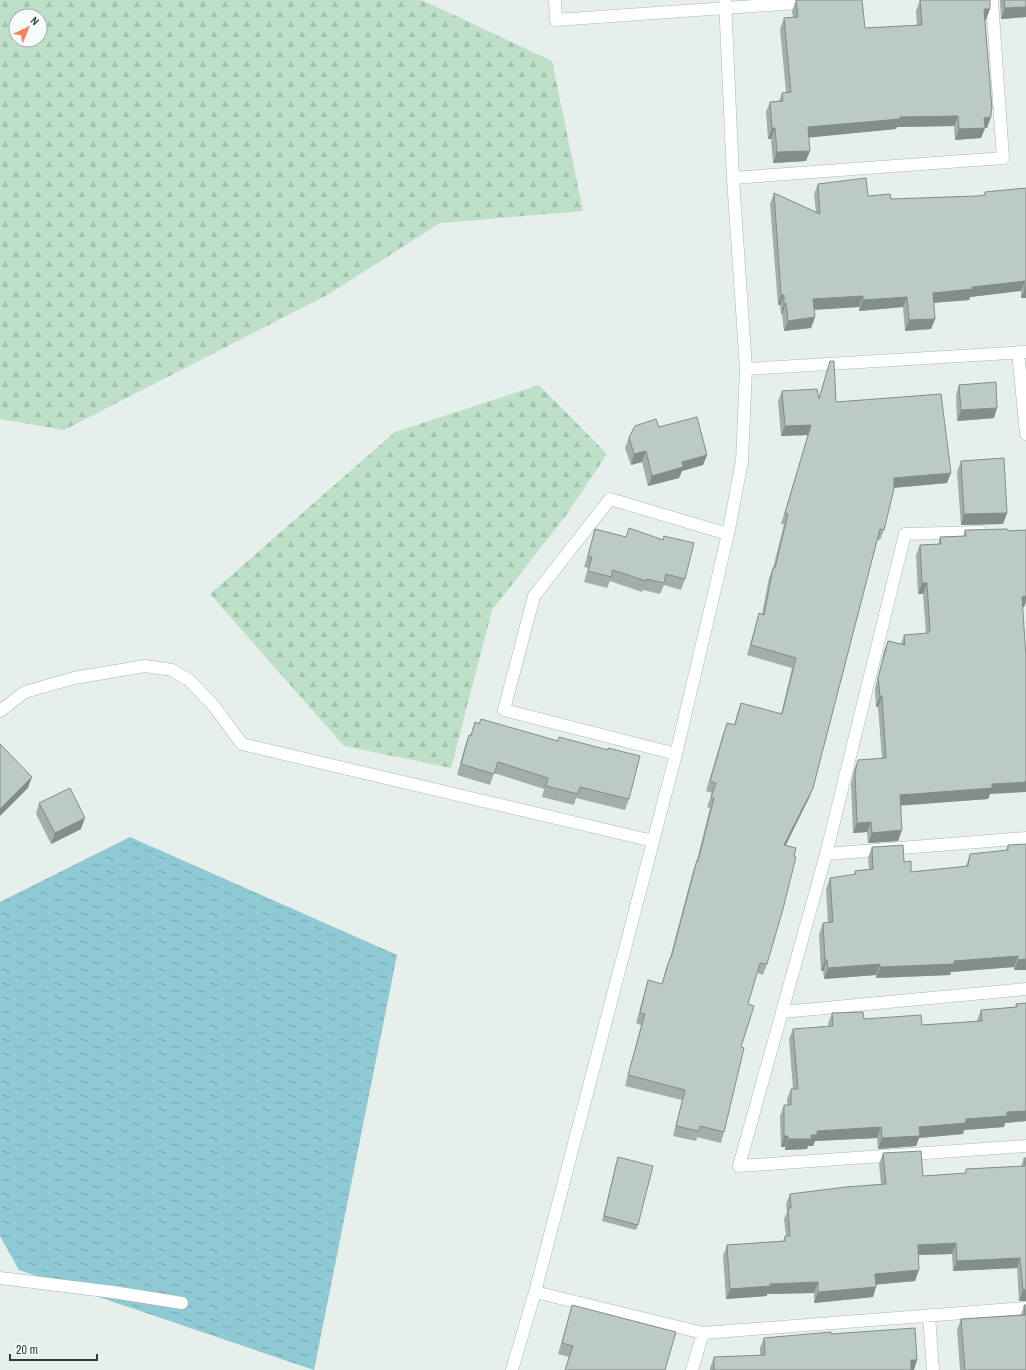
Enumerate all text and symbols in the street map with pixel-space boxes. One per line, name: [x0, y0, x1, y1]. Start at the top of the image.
north arrow: [8, 8, 48, 48]
text: N: [28, 14, 42, 28]
scale bar: [10, 1336, 97, 1362]
text: 20 m: [16, 1342, 38, 1358]

